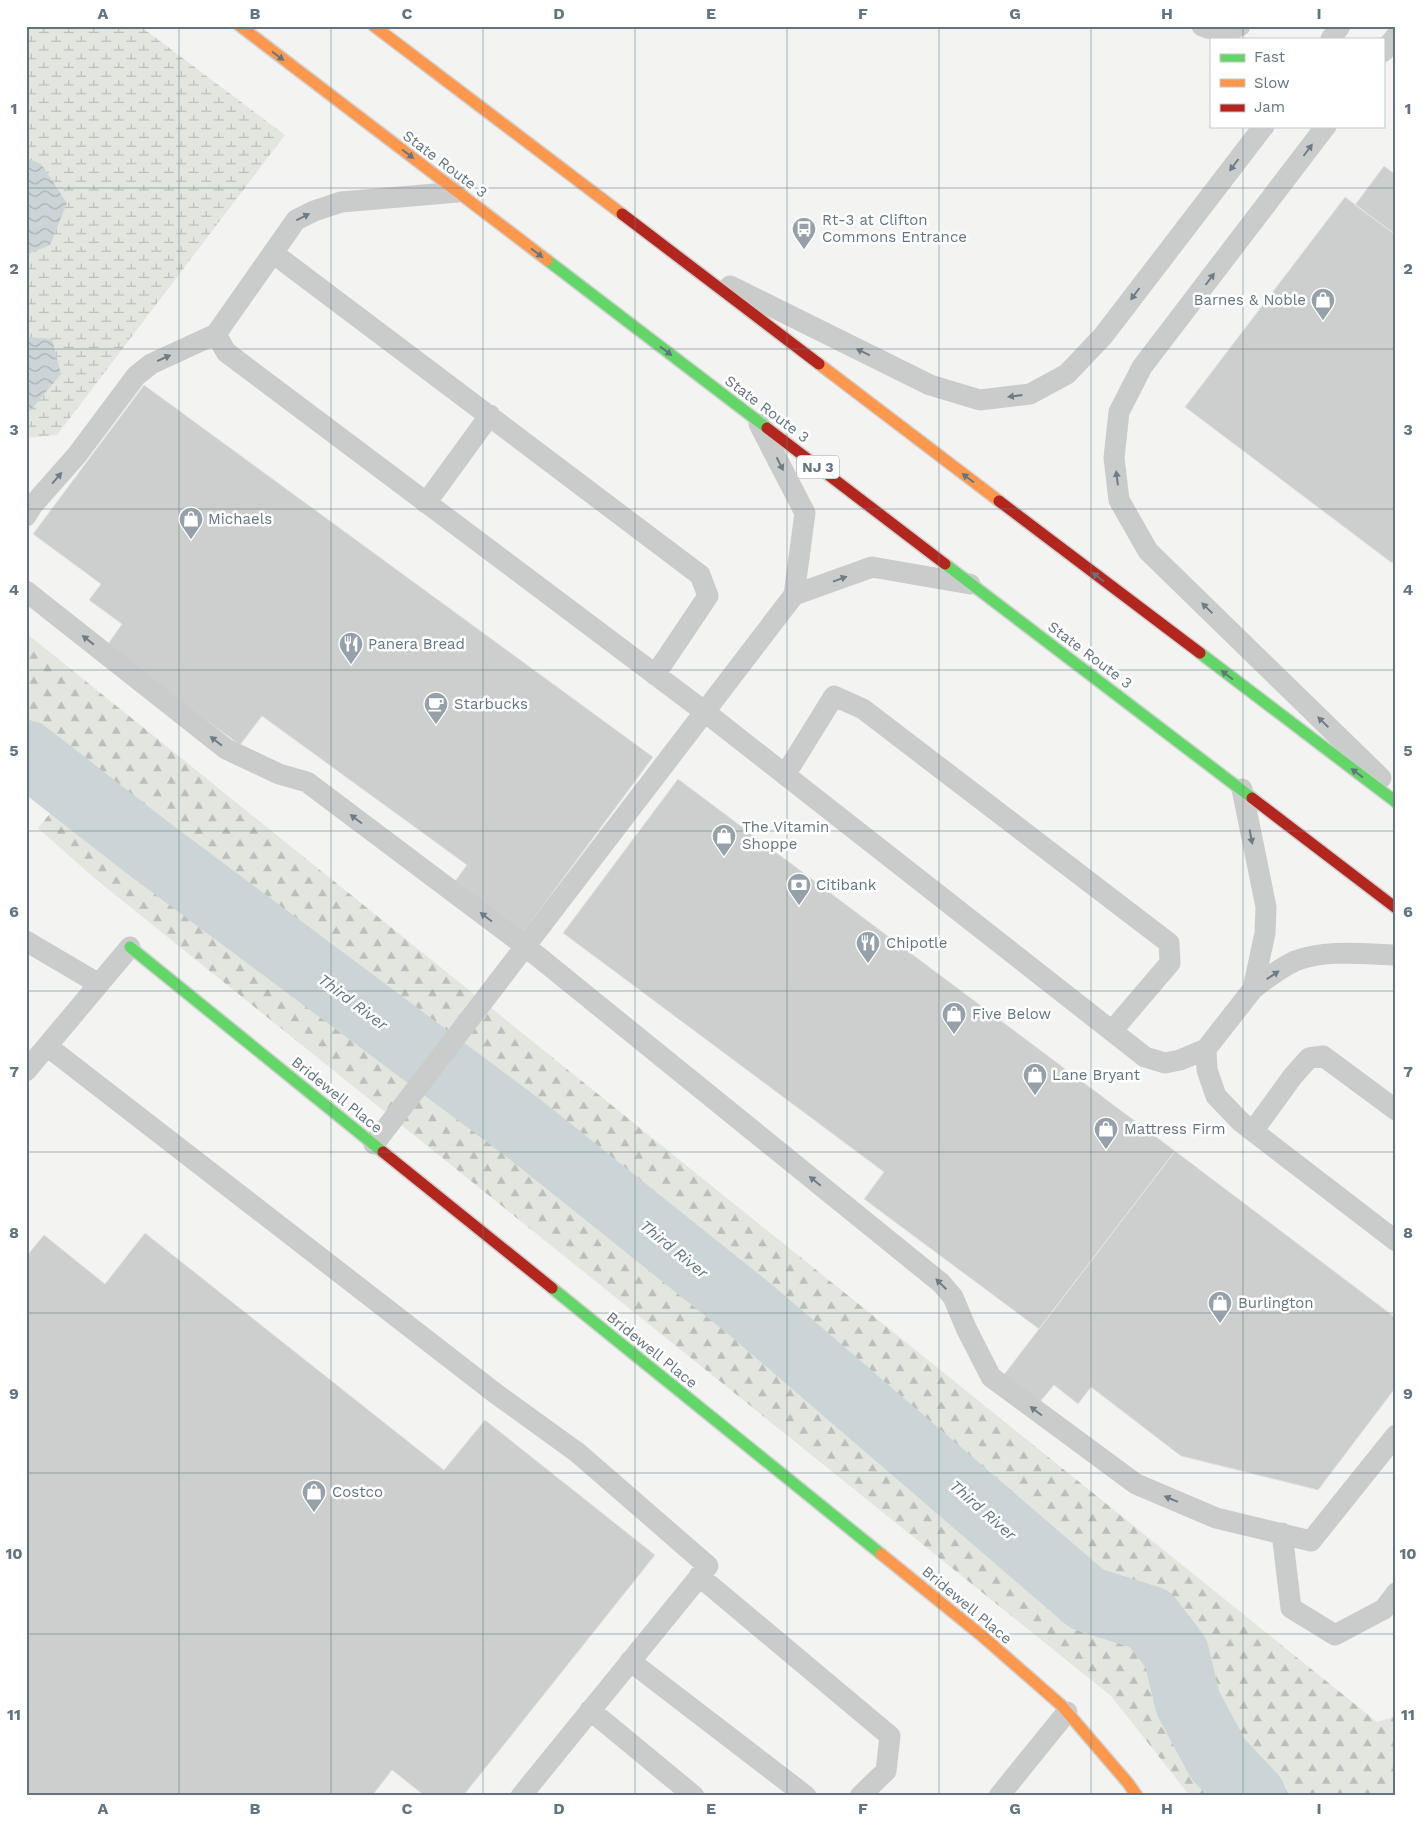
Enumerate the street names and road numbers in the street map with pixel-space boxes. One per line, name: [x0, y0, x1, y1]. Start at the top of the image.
street label: State Route 3: [399, 126, 491, 202]
street label: State Route 3: [721, 371, 813, 447]
road number: NJ 3: [797, 456, 839, 478]
street label: State Route 3: [1044, 617, 1136, 693]
street label: Bridewell Place: [288, 1053, 386, 1137]
street label: Bridewell Place: [603, 1308, 701, 1392]
street label: Bridewell Place: [918, 1562, 1016, 1648]

